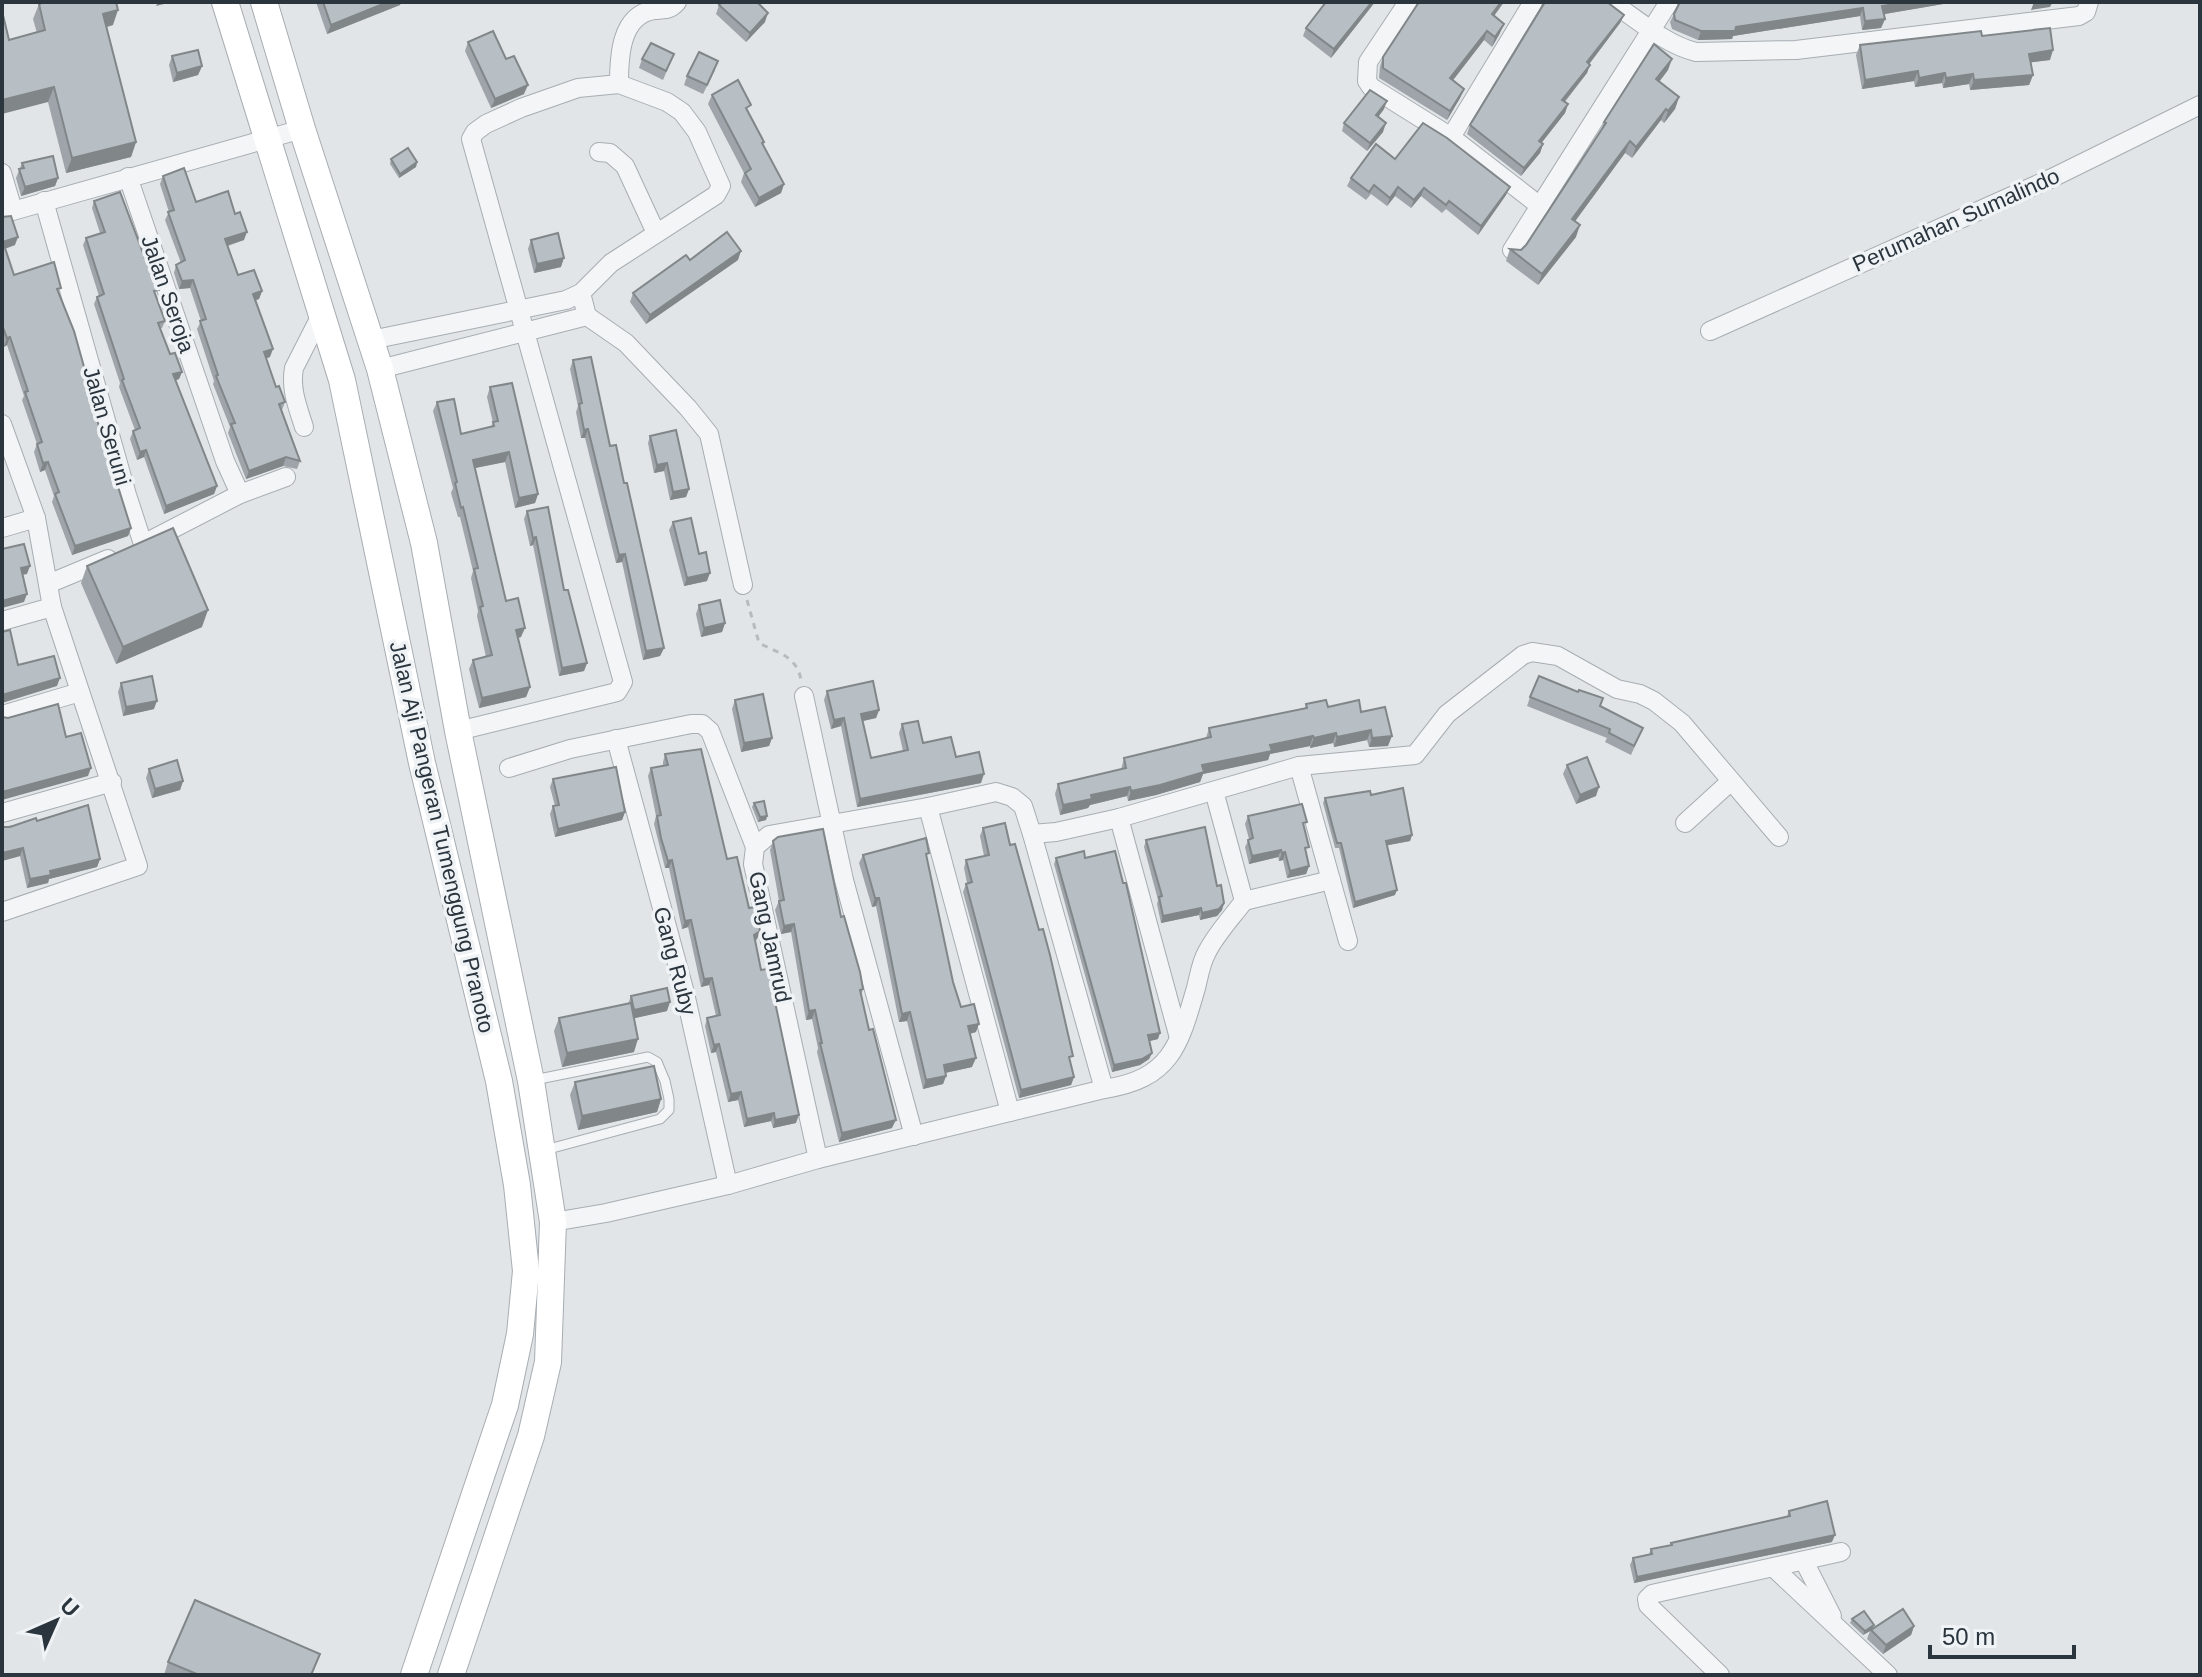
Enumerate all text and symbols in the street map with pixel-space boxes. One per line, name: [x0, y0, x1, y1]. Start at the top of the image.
street label: Perumahan Sumalindo: [1849, 163, 2063, 277]
street label: Jalan Seroja: [136, 232, 200, 357]
street label: Jalan Seruni: [78, 364, 136, 488]
street label: Jalan Aji Pangeran Tumenggung Pranoto: [385, 639, 499, 1035]
street label: Gang Jamrud: [744, 869, 796, 1005]
street label: Gang Ruby: [649, 904, 701, 1018]
north arrow: [16, 1581, 96, 1661]
text: U: [55, 1593, 84, 1622]
scale bar: [1930, 1609, 2074, 1659]
text: 50 m: [1942, 1623, 1995, 1650]

